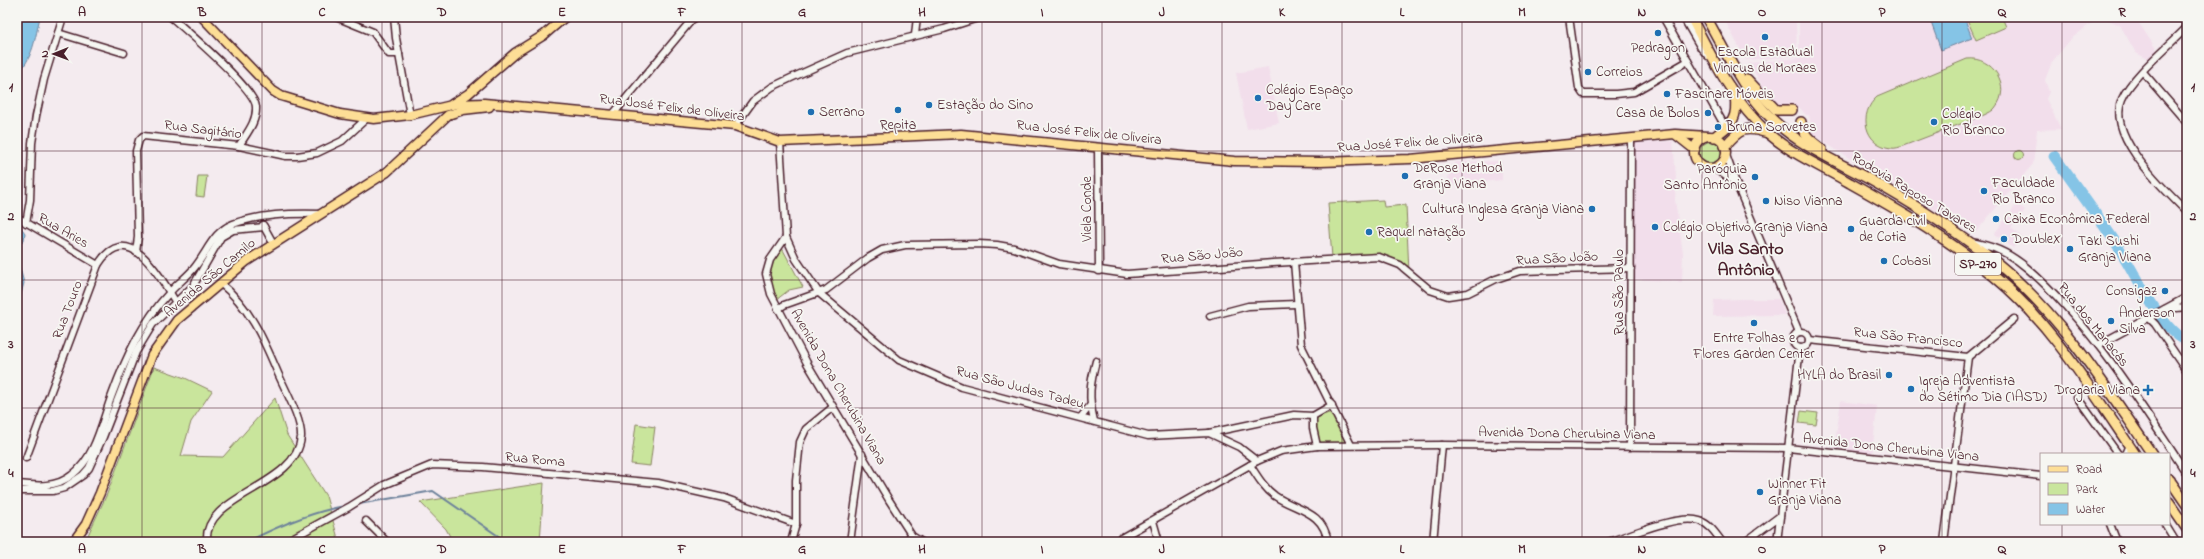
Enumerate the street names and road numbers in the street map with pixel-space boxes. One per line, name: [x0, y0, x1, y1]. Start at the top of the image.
street label: Rua José Felix de Oliveira: [598, 89, 746, 127]
street label: Rua Sagitário: [163, 115, 243, 146]
street label: Rua José Felix de Oliveira: [1015, 115, 1163, 151]
street label: Rua José Felix de Oliveira: [1336, 127, 1484, 159]
street label: Rodovia Raposo Tavares: [1847, 147, 1981, 239]
street label: Viela Conde: [1077, 176, 1098, 243]
street label: Rua Aries: [34, 208, 92, 254]
street label: Avenida São Camilo: [160, 233, 260, 323]
street label: Rua São João: [1160, 242, 1244, 270]
street label: Rua São João: [1515, 246, 1599, 272]
street label: Rua São Paulo: [1609, 249, 1630, 335]
road number: SP-270: [1955, 253, 2001, 275]
street label: Rua Touro: [47, 278, 89, 342]
street label: Rua dos Manacás: [2052, 278, 2134, 372]
street label: Avenida Dona Cherubina Viana: [785, 305, 891, 469]
street label: Rua São Francisco: [1852, 322, 1964, 354]
street label: Rua São Judas Tadeu: [953, 361, 1087, 415]
street label: Avenida Dona Cherubina Viana: [1478, 422, 1656, 446]
street label: Avenida Dona Cherubina Viana: [1802, 428, 1980, 468]
street label: Rua Roma: [504, 447, 566, 473]

